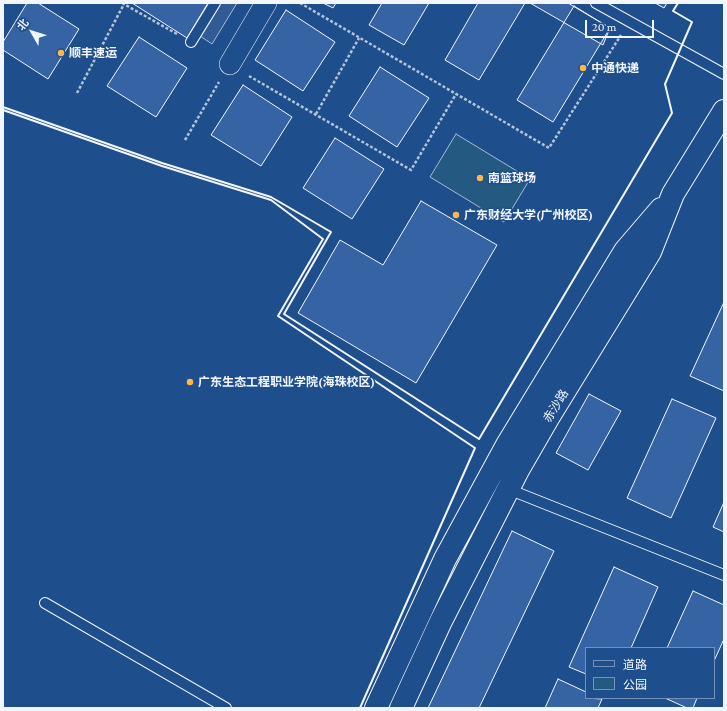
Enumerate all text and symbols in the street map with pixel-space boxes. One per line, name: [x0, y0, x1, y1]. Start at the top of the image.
north arrow: [12, 12, 52, 52]
scale bar: [587, 12, 656, 38]
text: 北: [15, 16, 31, 32]
text: 20 m: [592, 20, 616, 34]
place label: 顺丰速运: [69, 46, 117, 60]
marker: 顺丰速运: [56, 48, 66, 58]
place label: 中通快递: [591, 61, 639, 75]
marker: 中通快递: [578, 63, 588, 73]
place label: 南篮球场: [488, 171, 536, 185]
marker: 南篮球场: [475, 173, 485, 183]
place label: 广东财经大学(广州校区): [464, 208, 593, 222]
marker: 广东财经大学(广州校区): [451, 210, 461, 220]
place label: 广东生态工程职业学院(海珠校区): [198, 375, 375, 389]
marker: 广东生态工程职业学院(海珠校区): [185, 377, 195, 387]
street label: 赤沙路: [540, 387, 572, 425]
legend: [585, 647, 715, 699]
text: 道路: [623, 658, 647, 672]
text: 公园: [623, 678, 647, 692]

